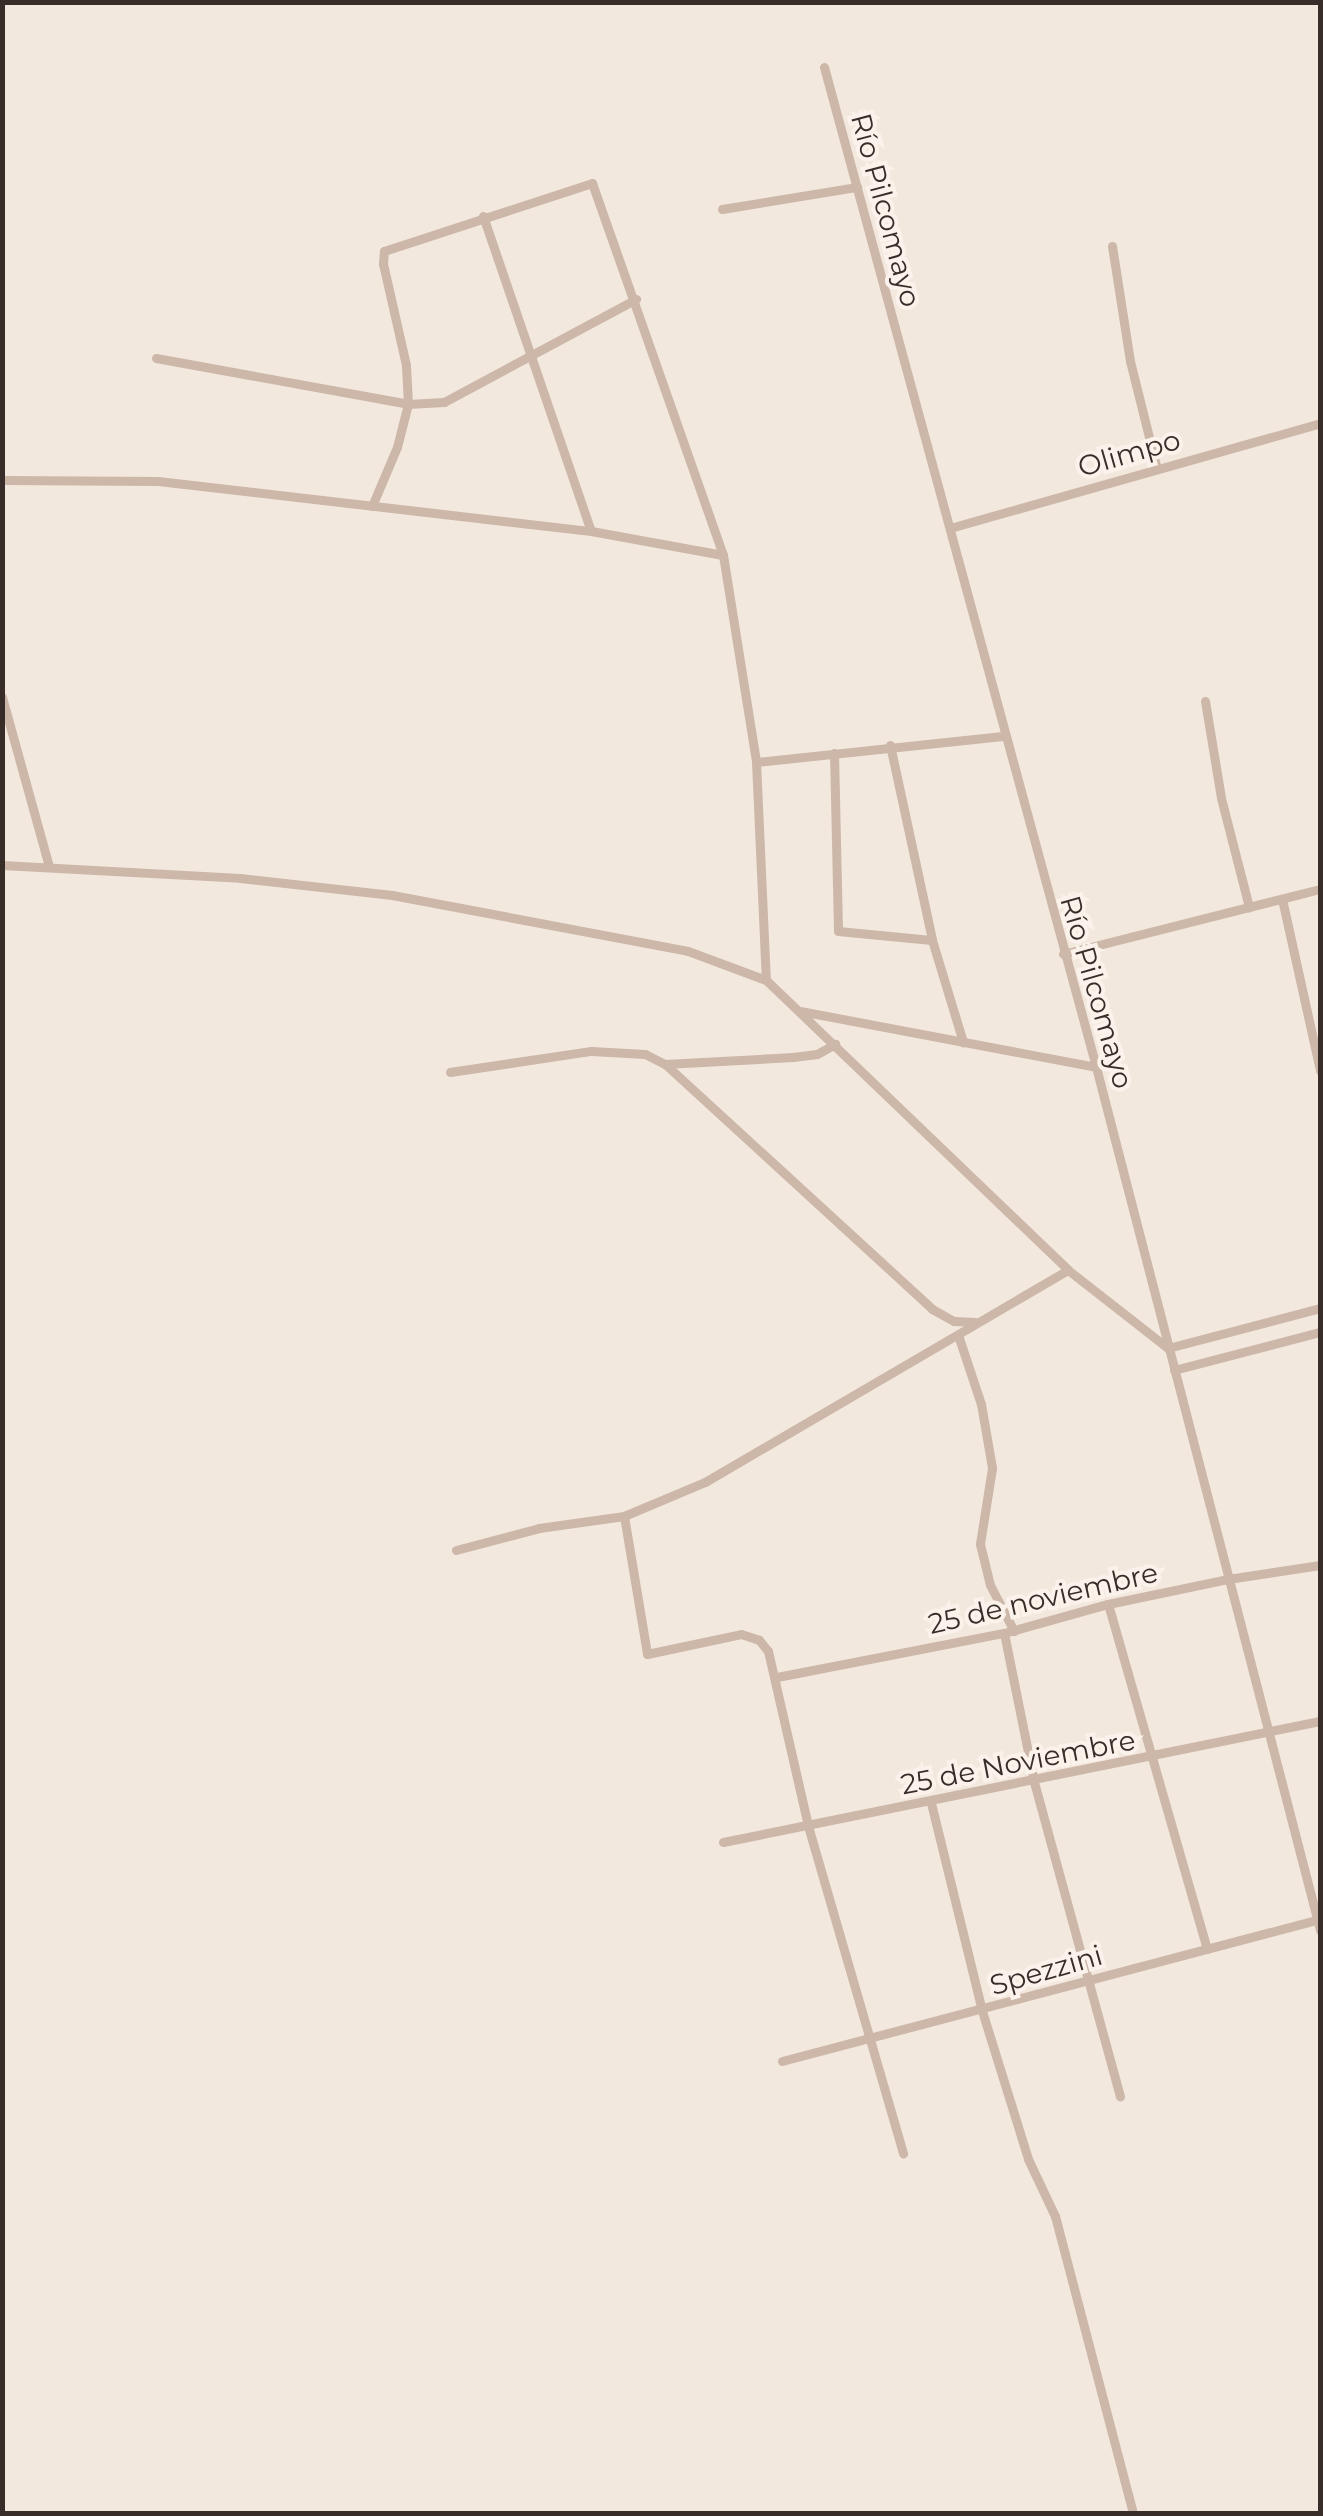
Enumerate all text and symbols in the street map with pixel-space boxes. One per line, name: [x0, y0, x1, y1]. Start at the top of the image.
street label: Río Pilcomayo: [844, 110, 928, 310]
street label: Olimpo: [1074, 422, 1184, 484]
street label: Río Pilcomayo: [1053, 892, 1141, 1092]
street label: 25 de noviembre: [925, 1555, 1161, 1641]
street label: 25 de Noviembre: [898, 1723, 1138, 1801]
street label: Spezzini: [986, 1938, 1106, 2002]

